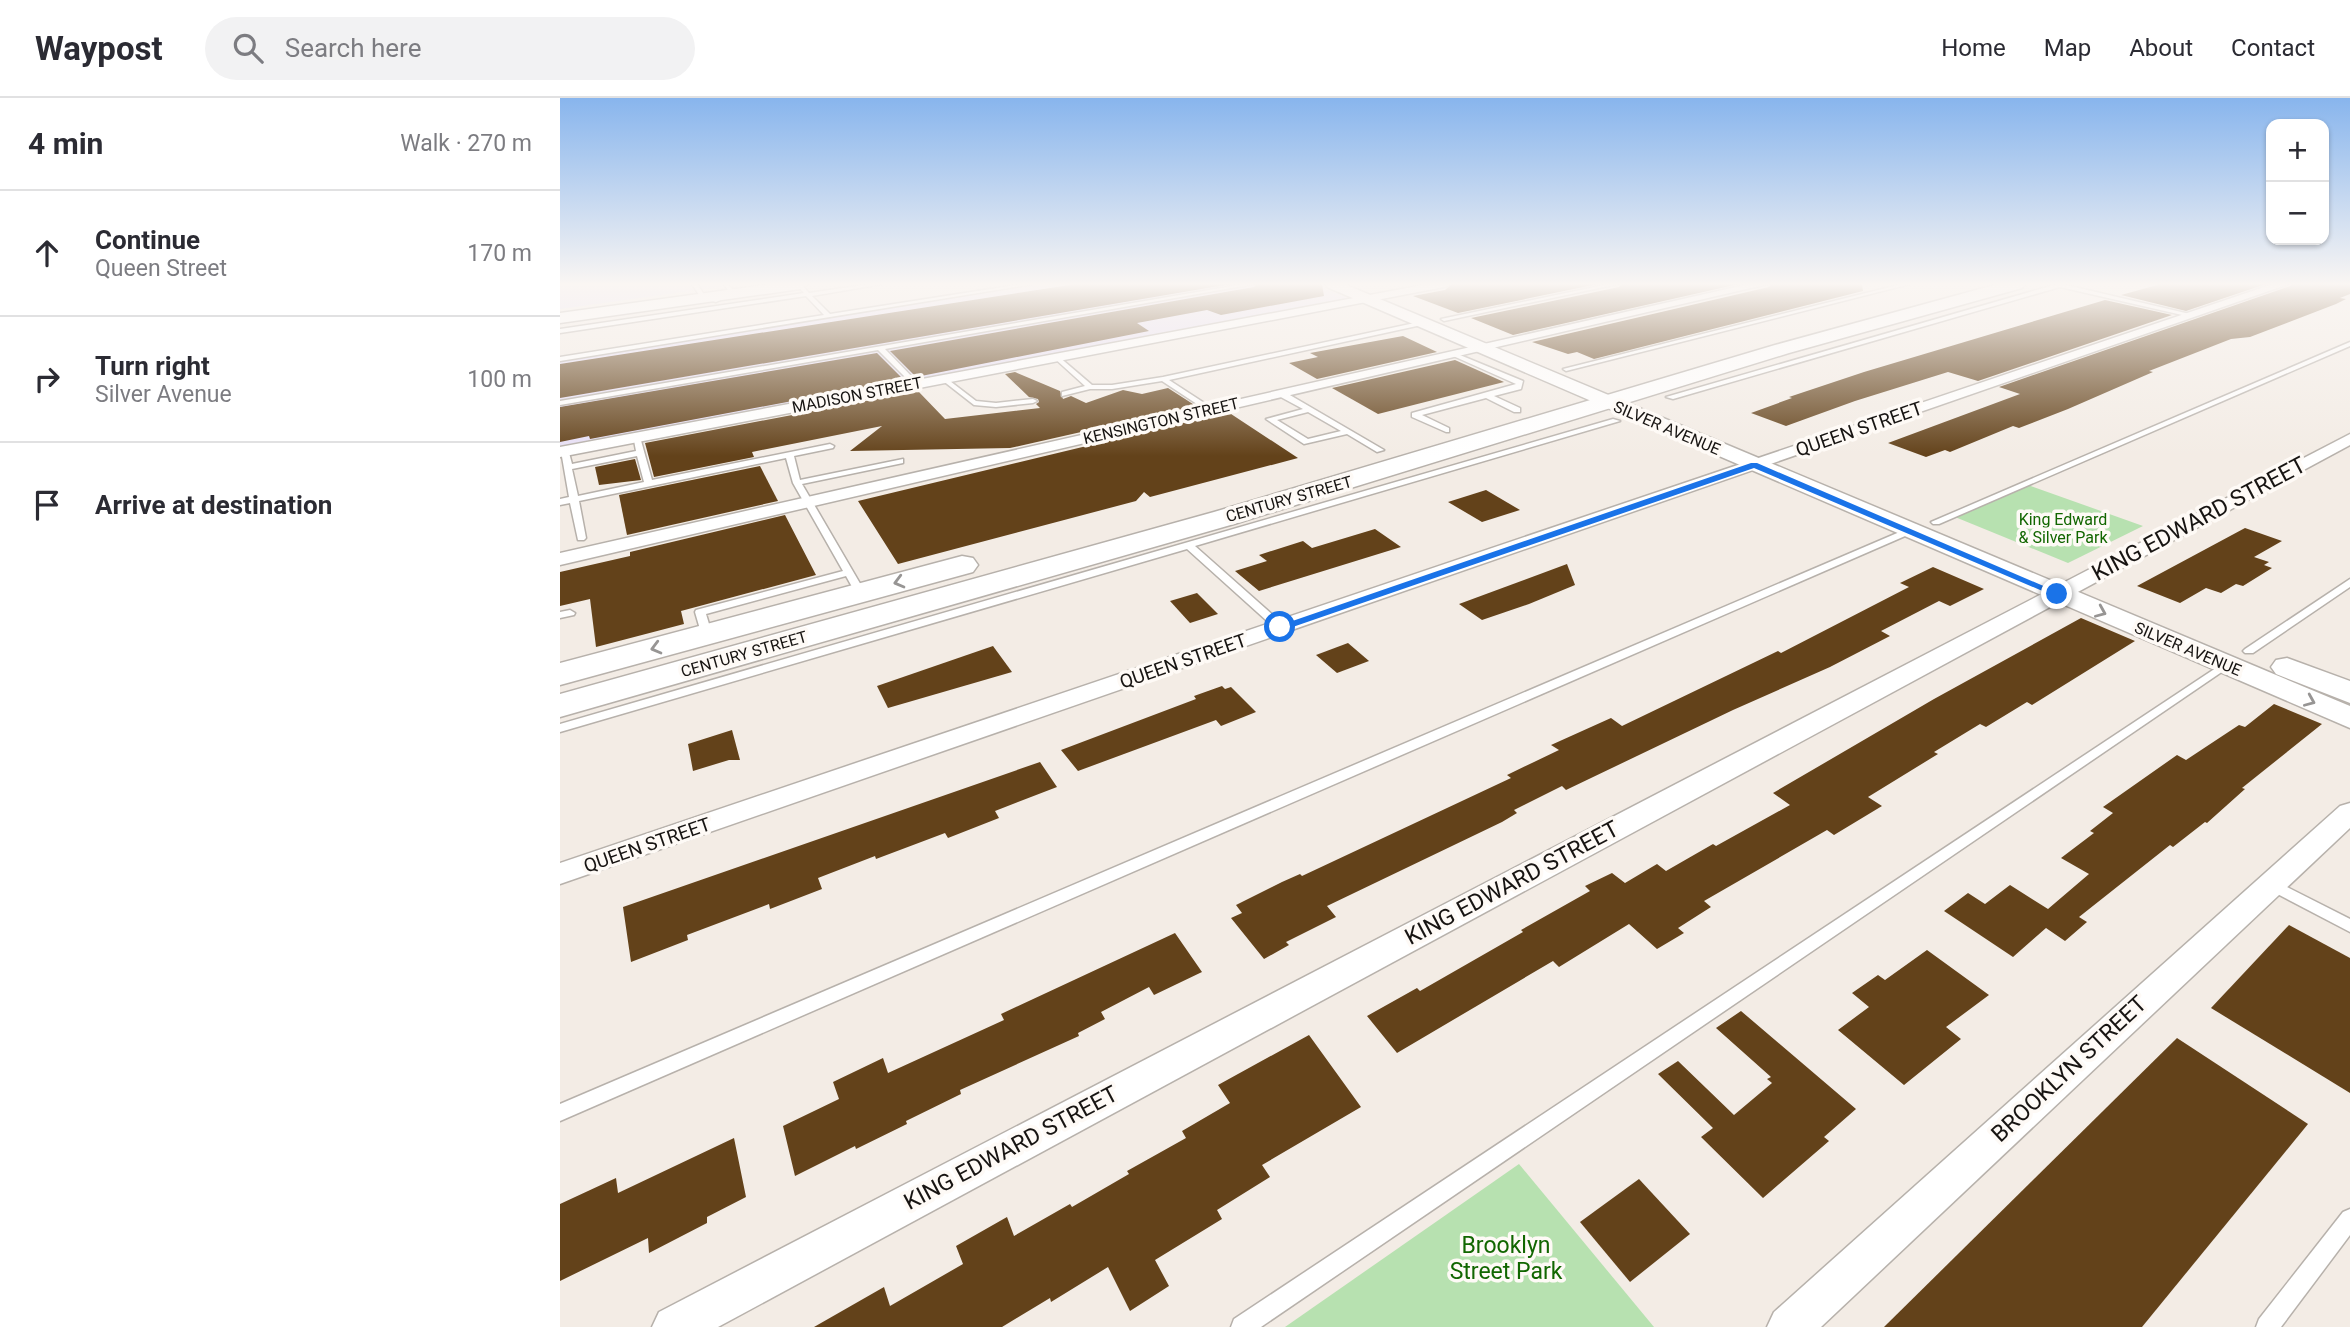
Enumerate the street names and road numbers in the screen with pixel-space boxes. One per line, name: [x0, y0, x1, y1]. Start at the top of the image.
street label: MADISON STREET: [790, 373, 924, 417]
street label: KENSINGTON STREET: [1081, 394, 1241, 448]
street label: SILVER AVENUE: [1611, 397, 1723, 459]
street label: QUEEN STREET: [1793, 397, 1925, 461]
street label: KING EDWARD STREET: [2088, 451, 2311, 587]
street label: CENTURY STREET: [1224, 472, 1355, 526]
street label: SILVER AVENUE: [2132, 618, 2244, 680]
street label: CENTURY STREET: [679, 627, 810, 681]
street label: QUEEN STREET: [1117, 629, 1249, 693]
street label: QUEEN STREET: [581, 813, 713, 877]
street label: KING EDWARD STREET: [1401, 815, 1624, 951]
street label: BROOKLYN STREET: [1986, 990, 2152, 1148]
street label: KING EDWARD STREET: [900, 1080, 1123, 1216]

